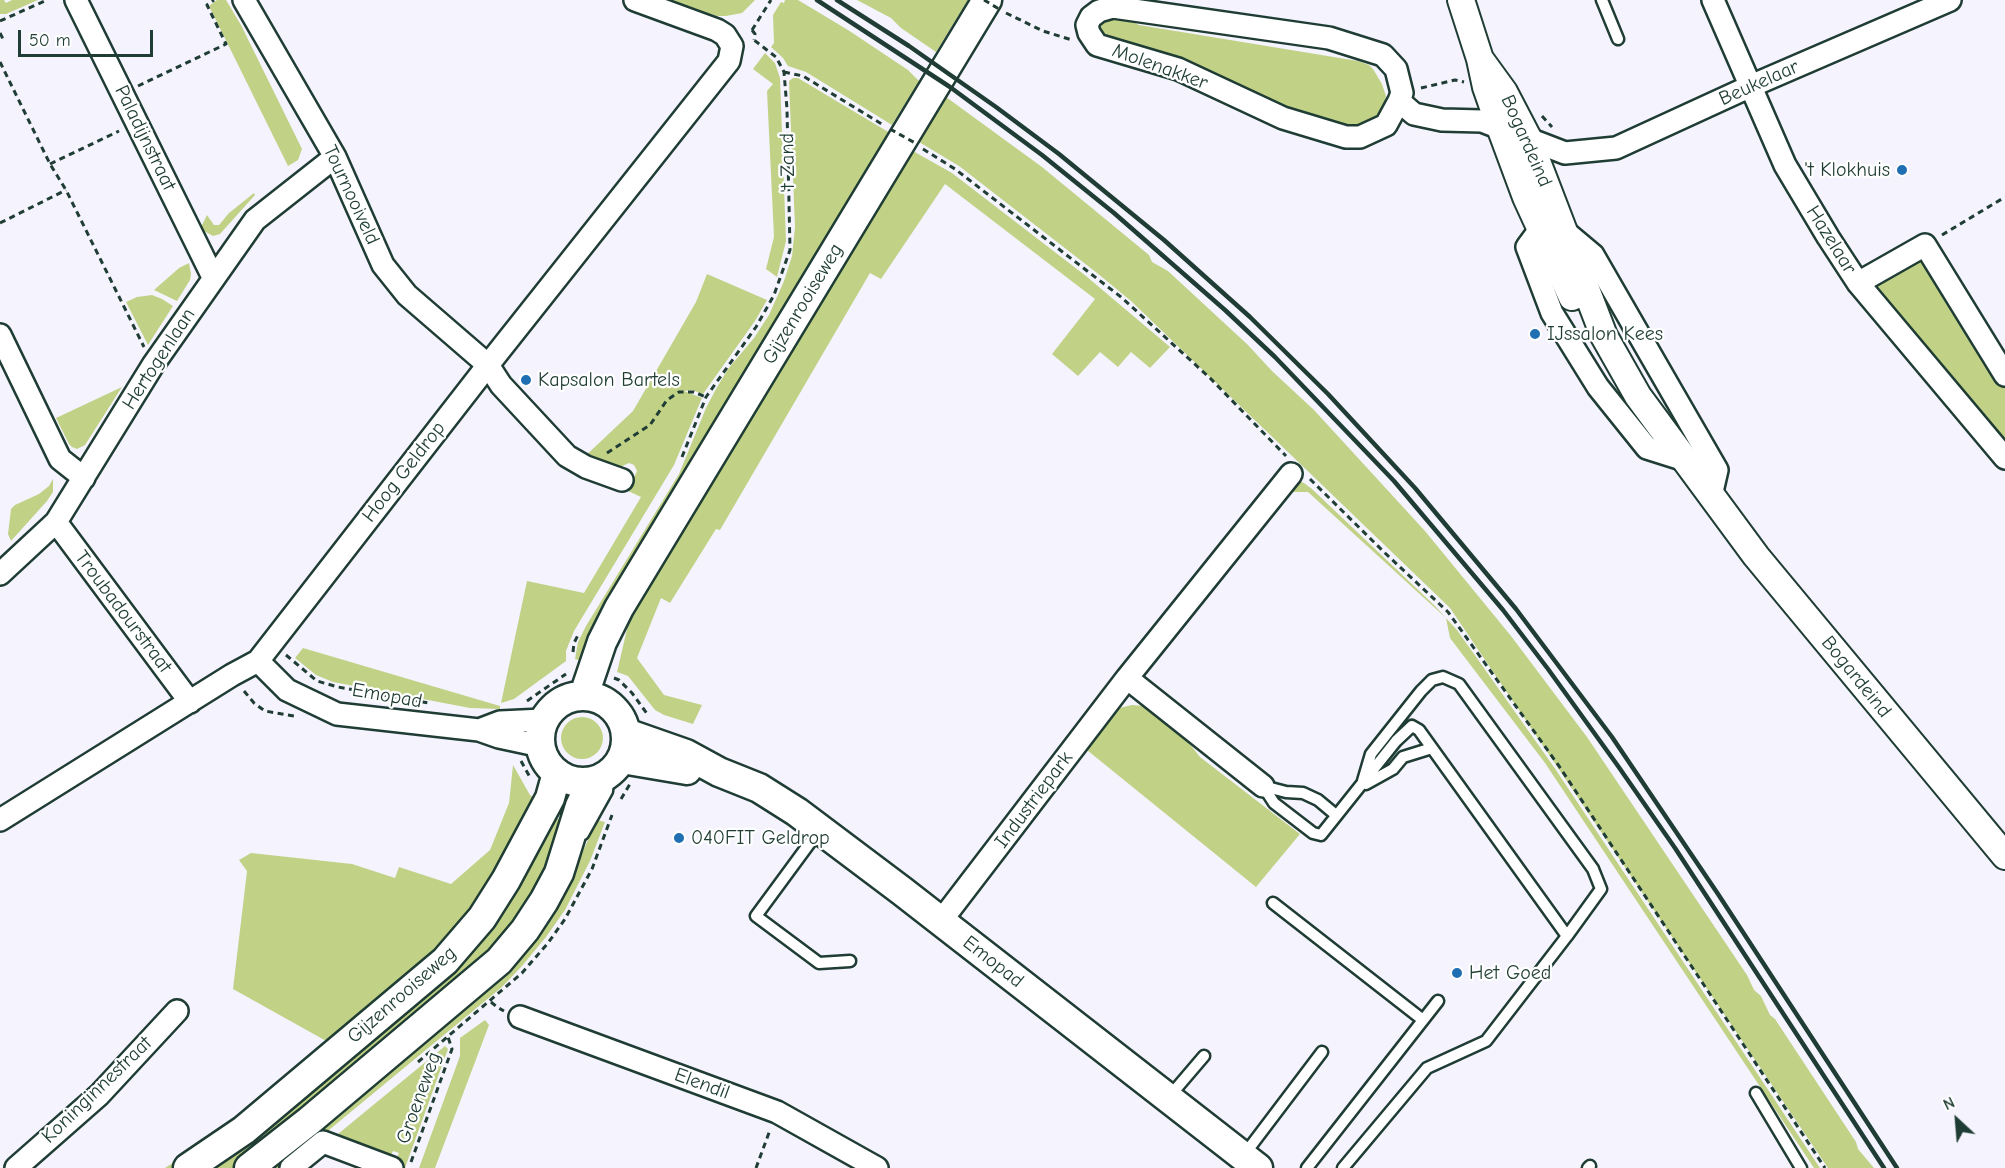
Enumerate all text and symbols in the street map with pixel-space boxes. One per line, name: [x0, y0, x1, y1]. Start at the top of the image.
scale bar: [21, 18, 156, 56]
text: 50 m: [29, 30, 71, 51]
street label: Molenakker: [1109, 39, 1211, 95]
street label: Beukelaar: [1715, 55, 1803, 111]
street label: Paladijnstraat: [109, 81, 181, 195]
street label: Bogardeind: [1495, 91, 1557, 191]
street label: 't Zand: [775, 133, 801, 193]
street label: Tournooiveld: [318, 141, 384, 249]
place label: 't Klokhuis: [1804, 158, 1890, 182]
marker: 't Klokhuis: [1895, 163, 1909, 177]
street label: Hazelaar: [1801, 201, 1861, 279]
street label: Gijzenrooiseweg: [758, 239, 848, 369]
street label: Hertogenlaan: [117, 304, 201, 414]
place label: IJssalon Kees: [1547, 322, 1663, 346]
marker: IJssalon Kees: [1528, 327, 1542, 341]
place label: Kapsalon Bartels: [538, 368, 680, 392]
marker: Kapsalon Bartels: [519, 373, 533, 387]
street label: Hoog Geldrop: [357, 417, 451, 527]
street label: Troubadourstraat: [69, 546, 177, 678]
street label: Bogardeind: [1816, 631, 1896, 723]
street label: Emopad: [350, 678, 424, 714]
street label: Industriepark: [990, 747, 1078, 853]
place label: 040FIT Geldrop: [691, 826, 830, 850]
marker: 040FIT Geldrop: [672, 831, 686, 845]
street label: Emopad: [958, 931, 1028, 993]
street label: Gijzenrooiseweg: [343, 941, 461, 1049]
place label: Het Goed: [1469, 961, 1551, 985]
marker: Het Goed: [1450, 966, 1464, 980]
street label: Koninginnestraat: [37, 1031, 157, 1149]
street label: Groeneweg: [391, 1049, 447, 1147]
street label: Elendil: [671, 1063, 733, 1105]
north arrow: [1927, 1090, 1987, 1150]
text: N: [1940, 1093, 1958, 1114]

